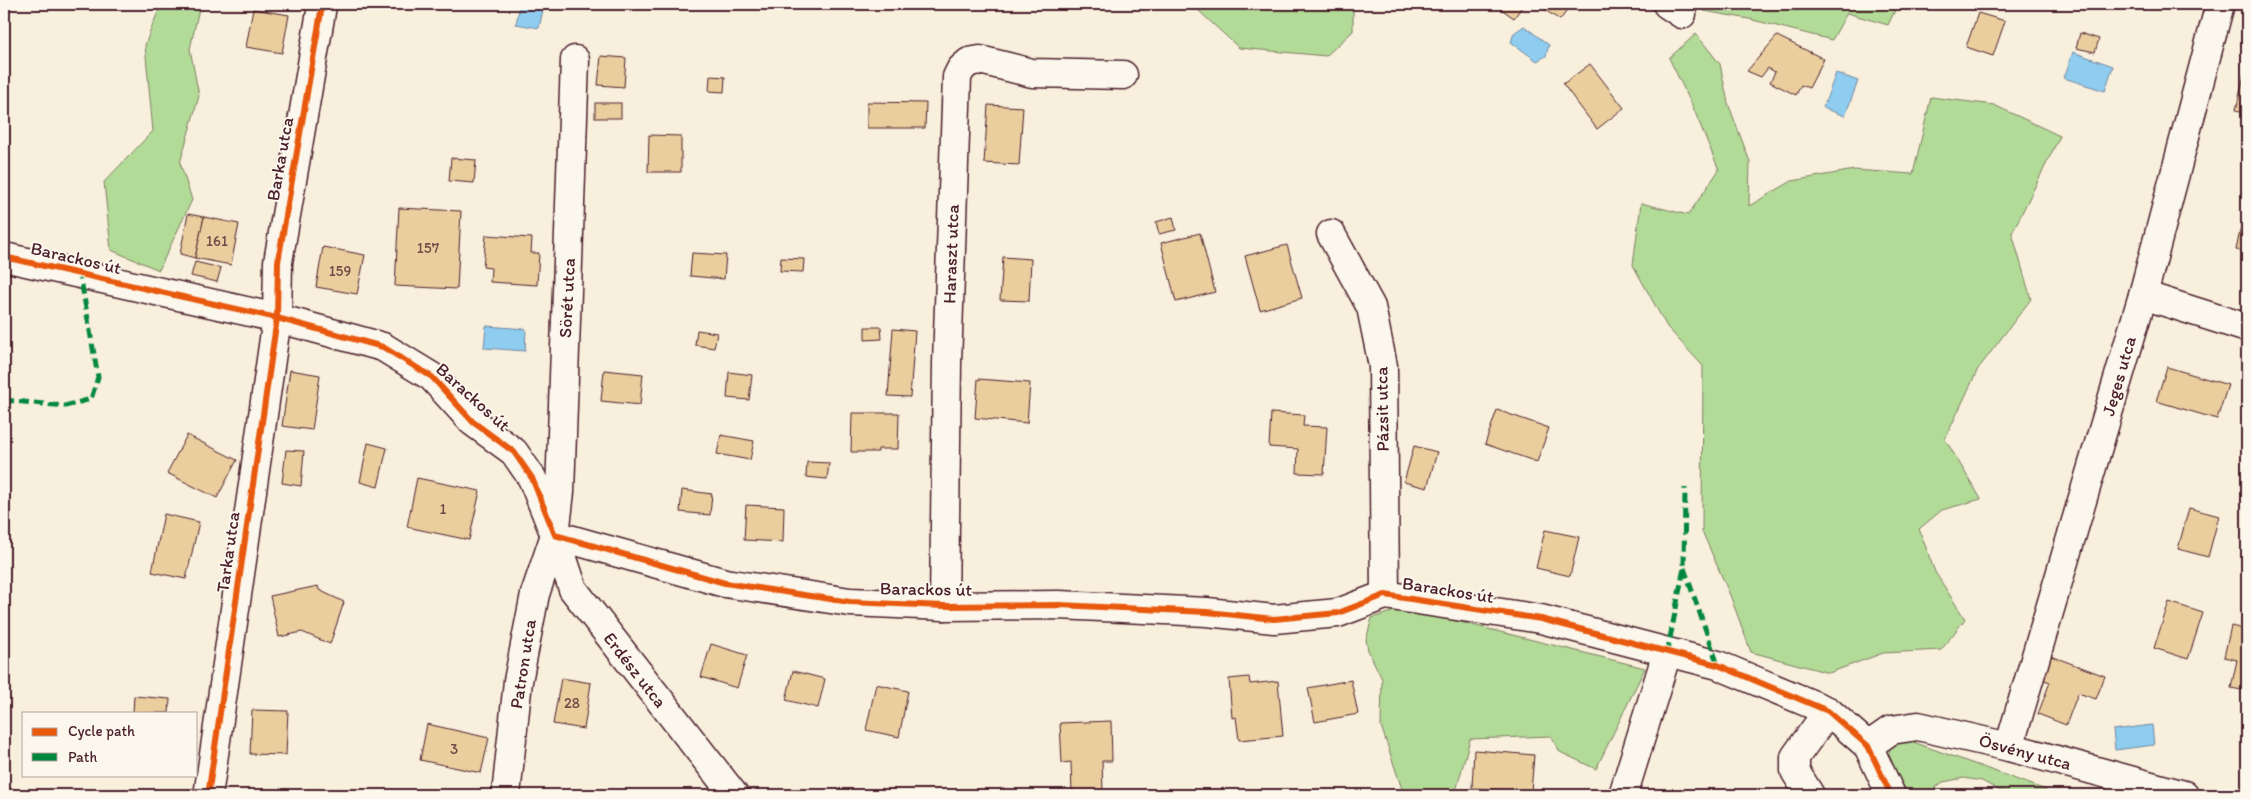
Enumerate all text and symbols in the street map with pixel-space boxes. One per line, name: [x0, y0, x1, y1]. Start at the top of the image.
street label: Barka utca: [262, 115, 298, 203]
street label: Haraszt utca: [938, 203, 964, 304]
house number: 161: [206, 232, 228, 250]
street label: Barackos út: [29, 237, 124, 279]
house number: 157: [417, 239, 440, 257]
street label: Sörét utca: [554, 257, 580, 338]
house number: 159: [329, 262, 351, 280]
street label: Jeges utca: [2097, 333, 2141, 418]
street label: Barackos út: [431, 358, 515, 436]
street label: Pázsit utca: [1370, 366, 1394, 452]
house number: 1: [440, 500, 447, 518]
street label: Tarka utca: [211, 509, 245, 594]
street label: Barackos út: [1401, 572, 1496, 608]
street label: Barackos út: [880, 577, 973, 601]
street label: Patron utca: [505, 617, 541, 710]
street label: Erdész utca: [599, 628, 671, 712]
house number: 28: [564, 694, 580, 712]
legend: [22, 712, 198, 776]
text: Cycle path: [68, 722, 135, 740]
street label: Ösvény utca: [1976, 729, 2074, 775]
house number: 3: [450, 740, 458, 758]
text: Path: [68, 748, 97, 766]

